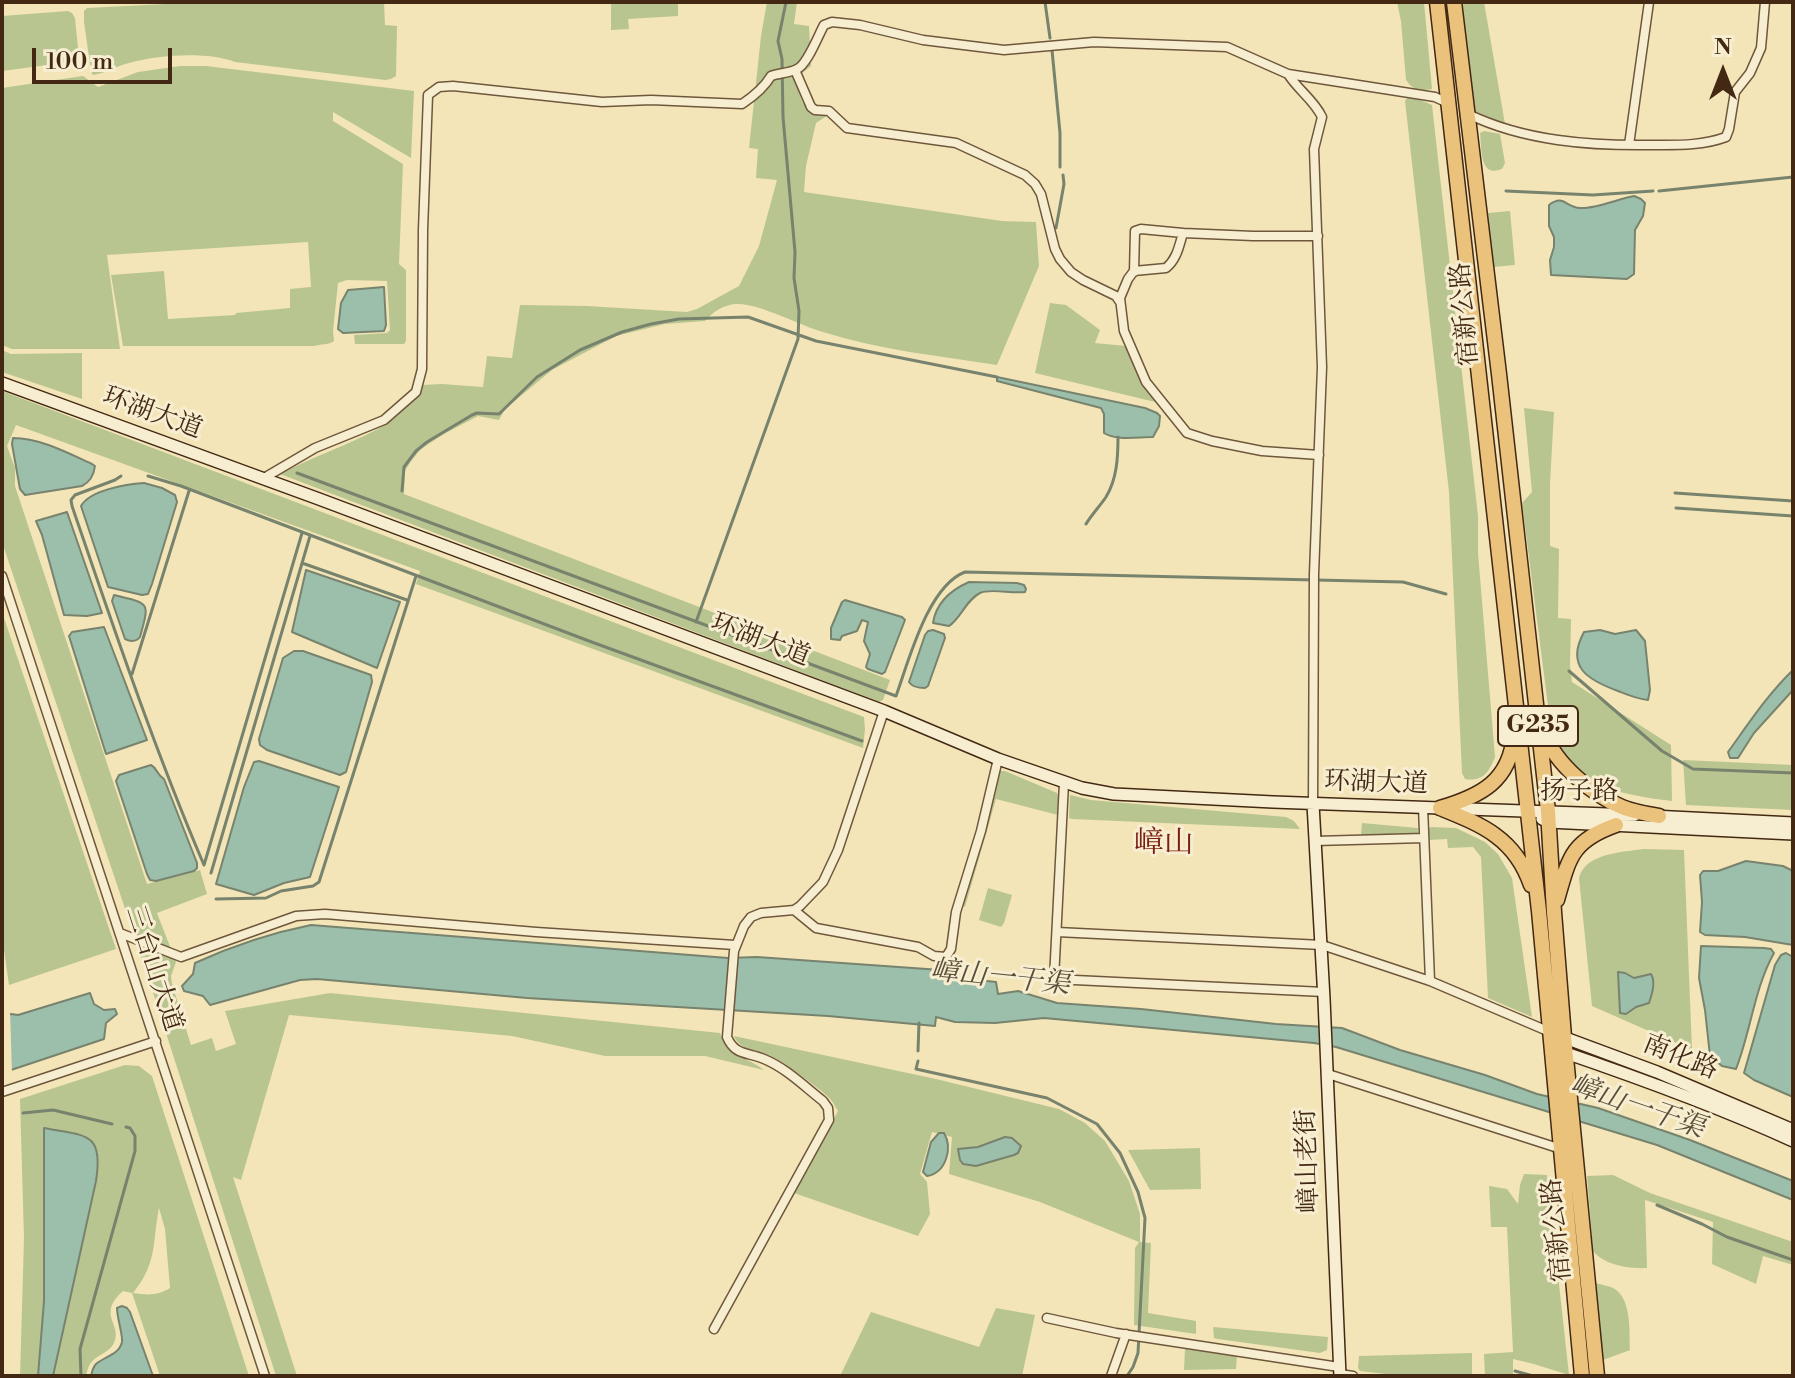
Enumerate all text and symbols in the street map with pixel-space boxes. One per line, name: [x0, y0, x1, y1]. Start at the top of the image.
scale bar: [36, 32, 176, 82]
north arrow: [1683, 32, 1763, 112]
text: N: [1714, 34, 1732, 61]
text: 100 m: [46, 47, 113, 77]
street label: 宿新公路: [1446, 261, 1486, 367]
street label: 环湖大道: [98, 382, 206, 446]
street label: 环湖大道: [706, 608, 814, 674]
road number: G235: [1498, 706, 1578, 746]
street label: 环湖大道: [1323, 767, 1429, 801]
street label: 扬子路: [1540, 777, 1618, 809]
district label: 嶂山: [1134, 827, 1194, 863]
street label: 三台山大道: [118, 902, 188, 1036]
water label: 嶂山一干渠: [929, 955, 1071, 1003]
street label: 南化路: [1638, 1029, 1722, 1087]
water label: 嶂山一干渠: [1565, 1069, 1709, 1147]
street label: 嶂山老街: [1292, 1108, 1326, 1214]
street label: 宿新公路: [1537, 1177, 1579, 1283]

